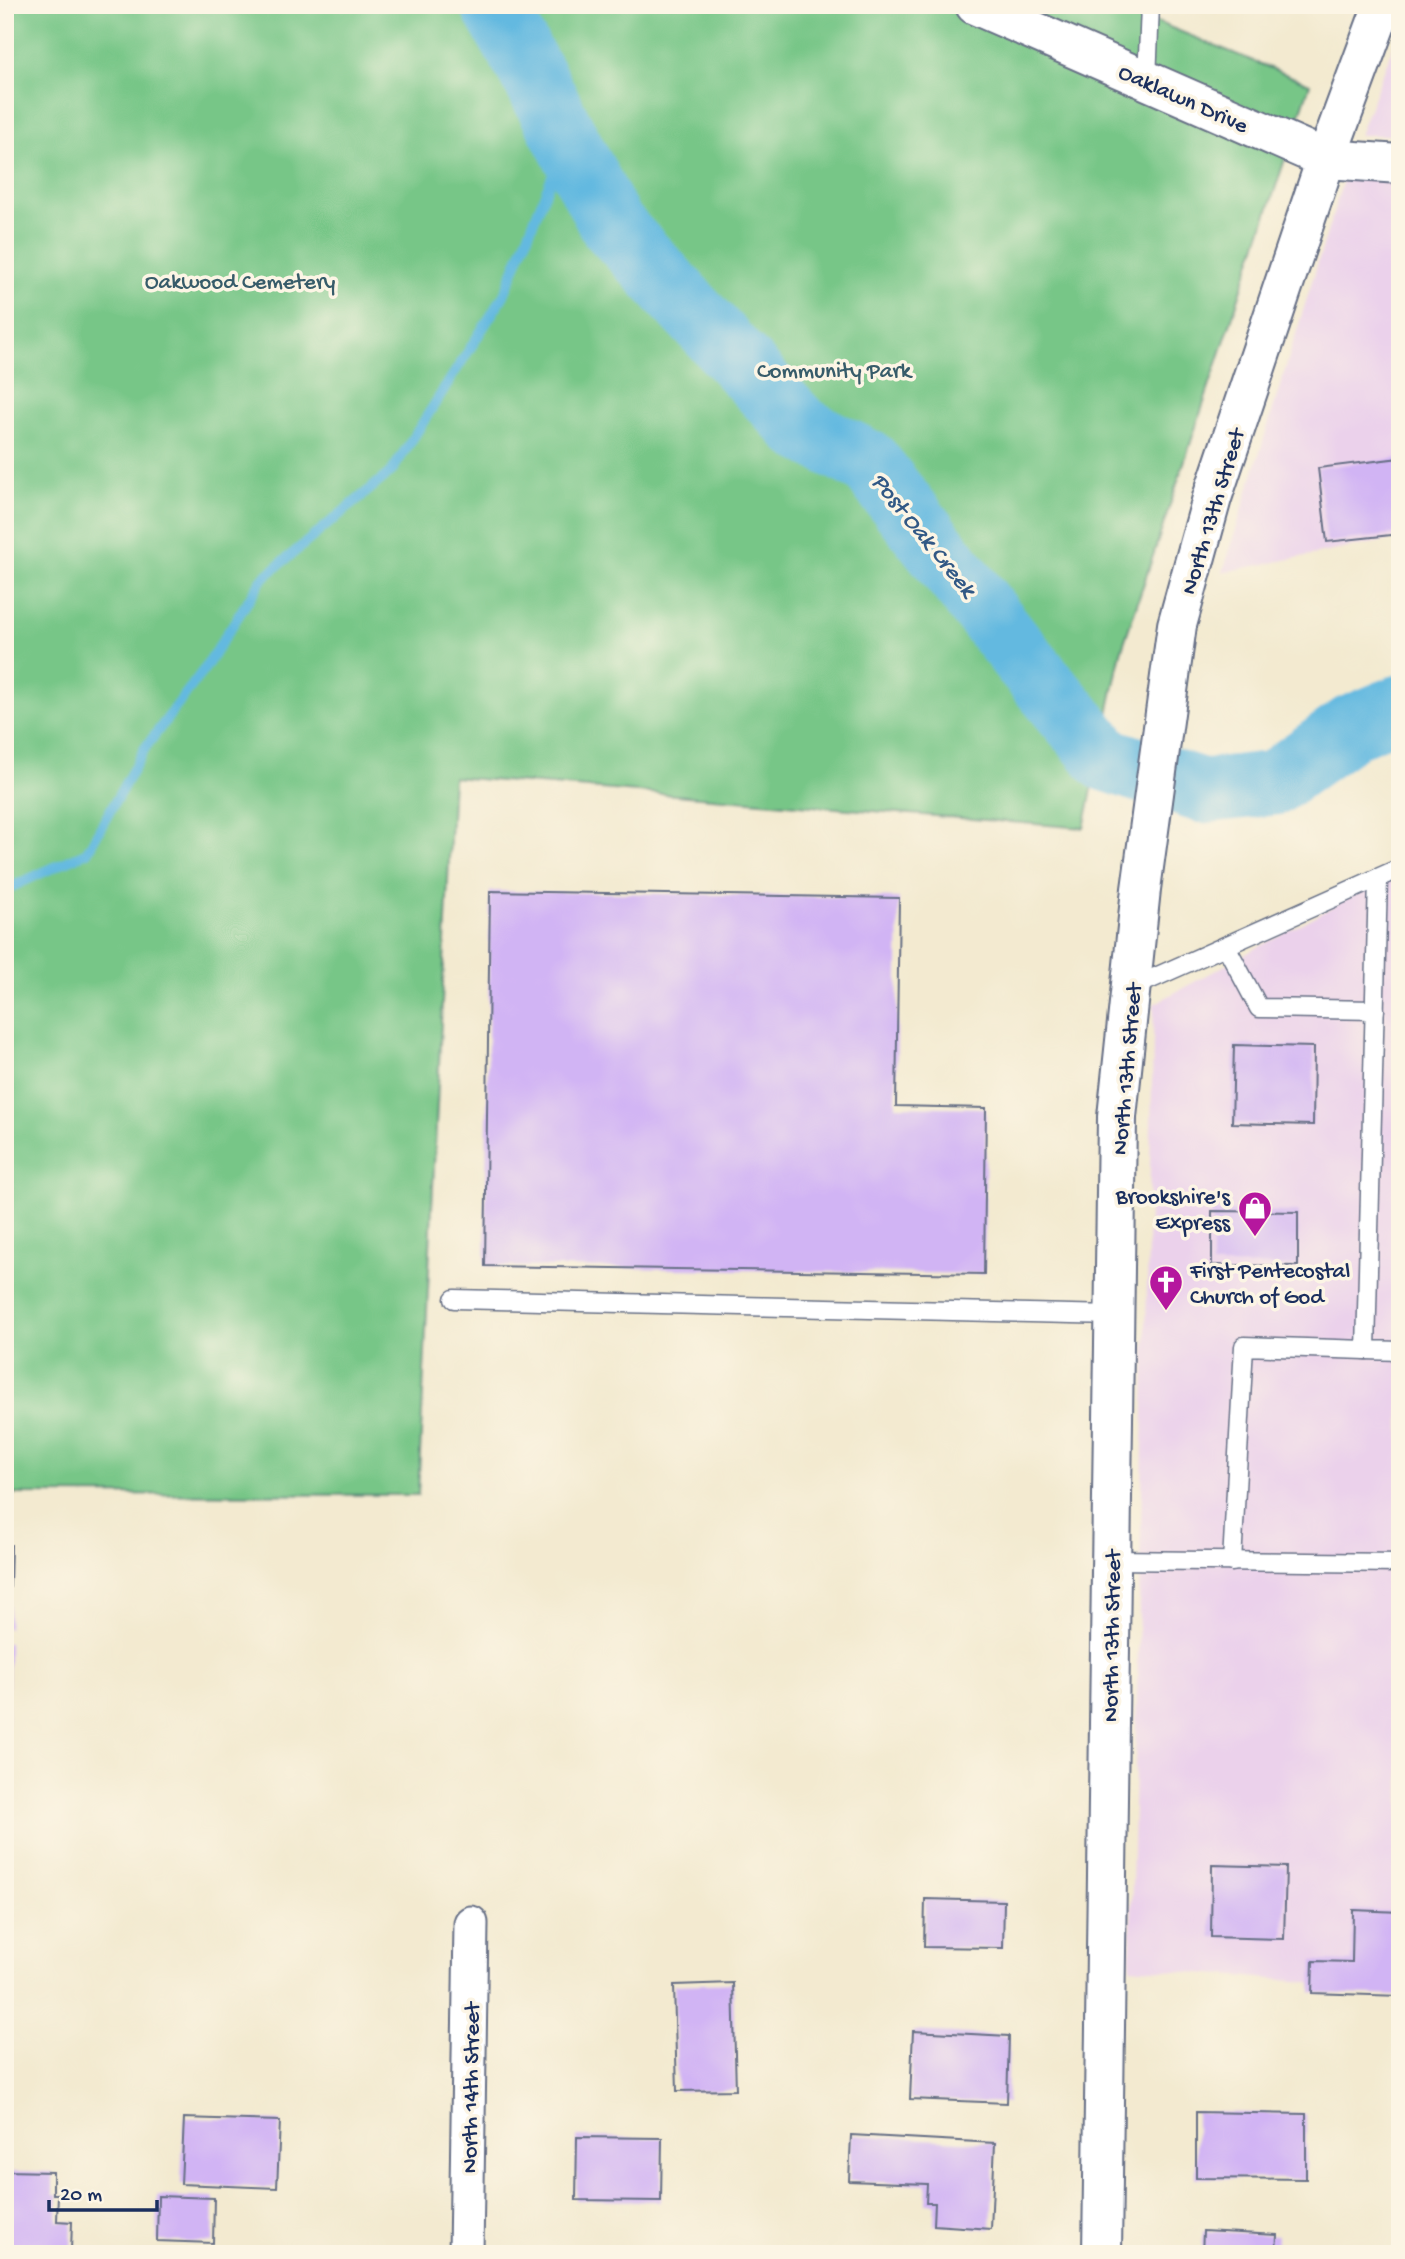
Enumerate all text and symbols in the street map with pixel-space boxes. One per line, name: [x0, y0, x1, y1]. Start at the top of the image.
street label: Oaklawn Drive: [1114, 60, 1253, 141]
park label: Oakwood Cemetery: [145, 270, 335, 297]
park label: Community Park: [757, 359, 914, 386]
street label: North 13th Street: [1176, 424, 1253, 598]
water label: Post Oak Creek: [863, 468, 983, 606]
street label: North 13th Street: [1108, 981, 1150, 1156]
place label: Brookshire's Express: [1115, 1185, 1231, 1238]
shop icon: Brookshire's Express: [1236, 1189, 1274, 1238]
place label: First Pentecostal Church of God: [1189, 1259, 1350, 1312]
church icon: First Pentecostal Church of God: [1147, 1263, 1185, 1312]
street label: North 13th Street: [1099, 1548, 1129, 1722]
street label: North 14th Street: [458, 2001, 488, 2174]
scale bar: [49, 2168, 158, 2212]
text: 20 m: [60, 2184, 102, 2209]

